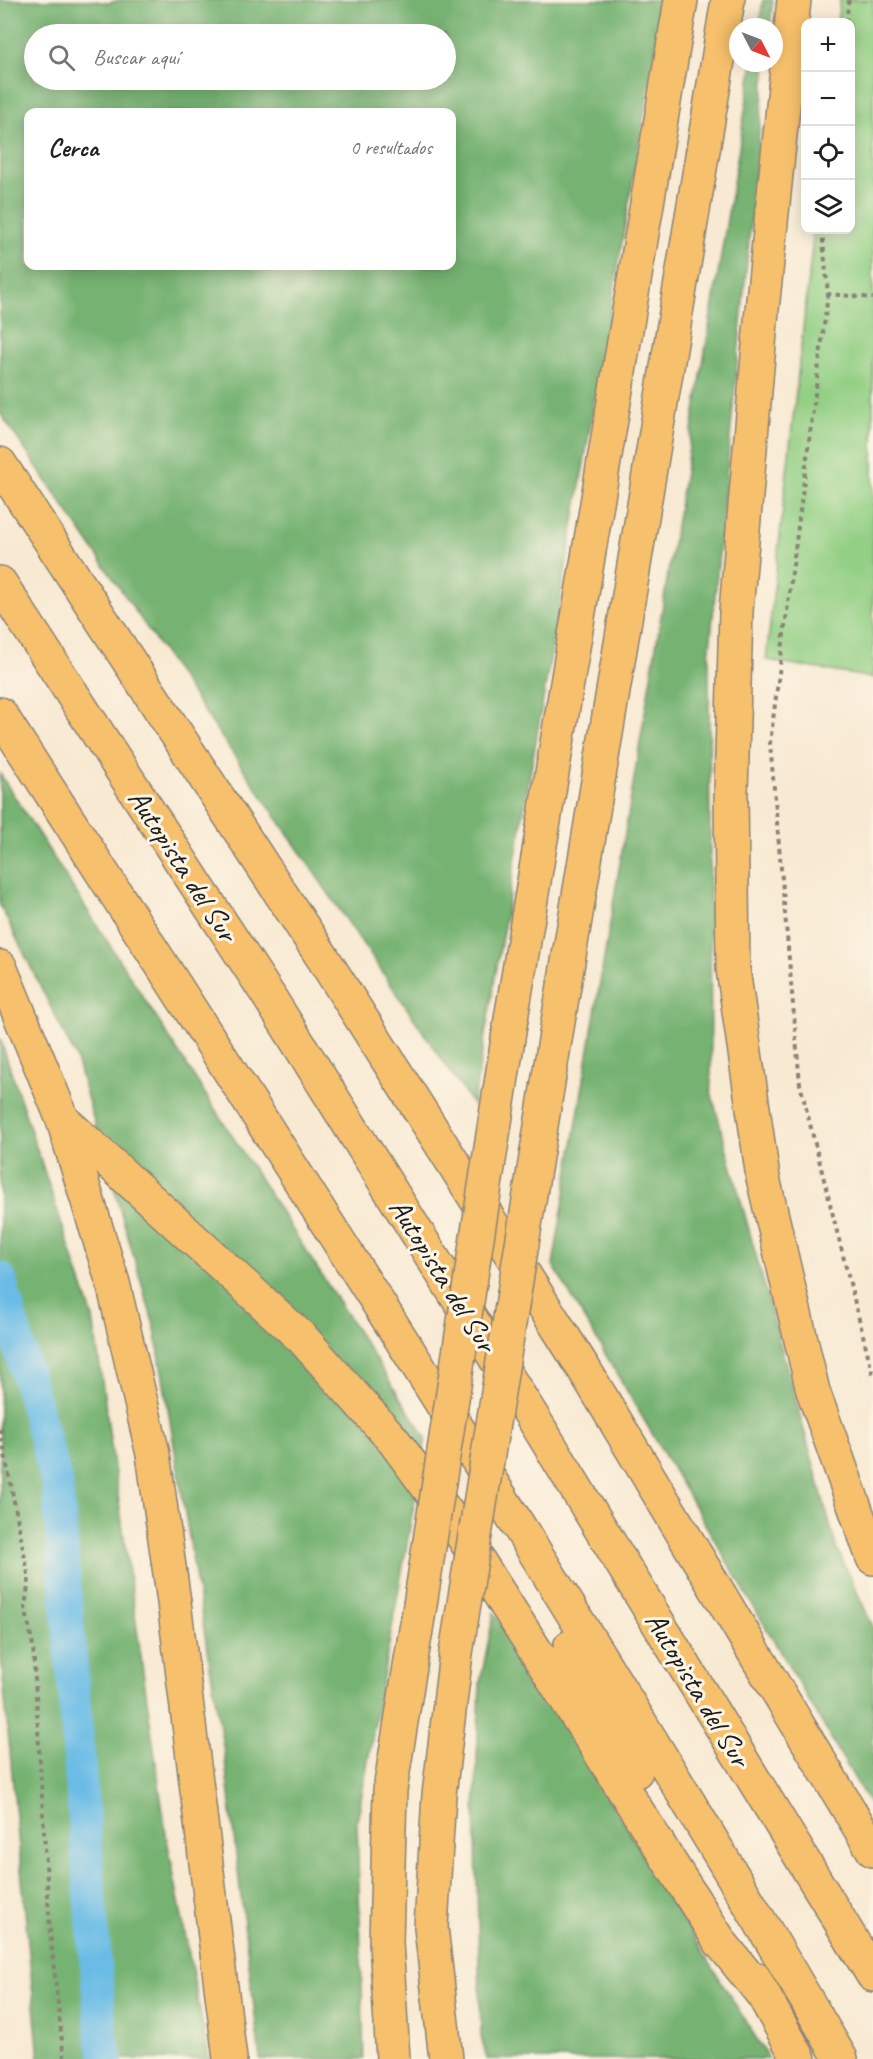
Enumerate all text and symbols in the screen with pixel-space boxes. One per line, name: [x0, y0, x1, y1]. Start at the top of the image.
north arrow: [729, 18, 783, 72]
map controls: [801, 18, 855, 234]
button: +: [801, 18, 855, 72]
search box: [24, 24, 456, 90]
icon: search: [45, 41, 78, 74]
text: Buscar aquí: [93, 43, 179, 71]
button: −: [801, 72, 855, 126]
button: locate: [801, 126, 855, 180]
text: Cerca: [48, 131, 98, 164]
text: 0 resultados: [350, 135, 432, 160]
button: layers: [801, 180, 855, 234]
street label: Autopista del Sur: [120, 782, 248, 951]
street label: Autopista del Sur: [381, 1191, 507, 1362]
street label: Autopista del Sur: [637, 1605, 761, 1776]

